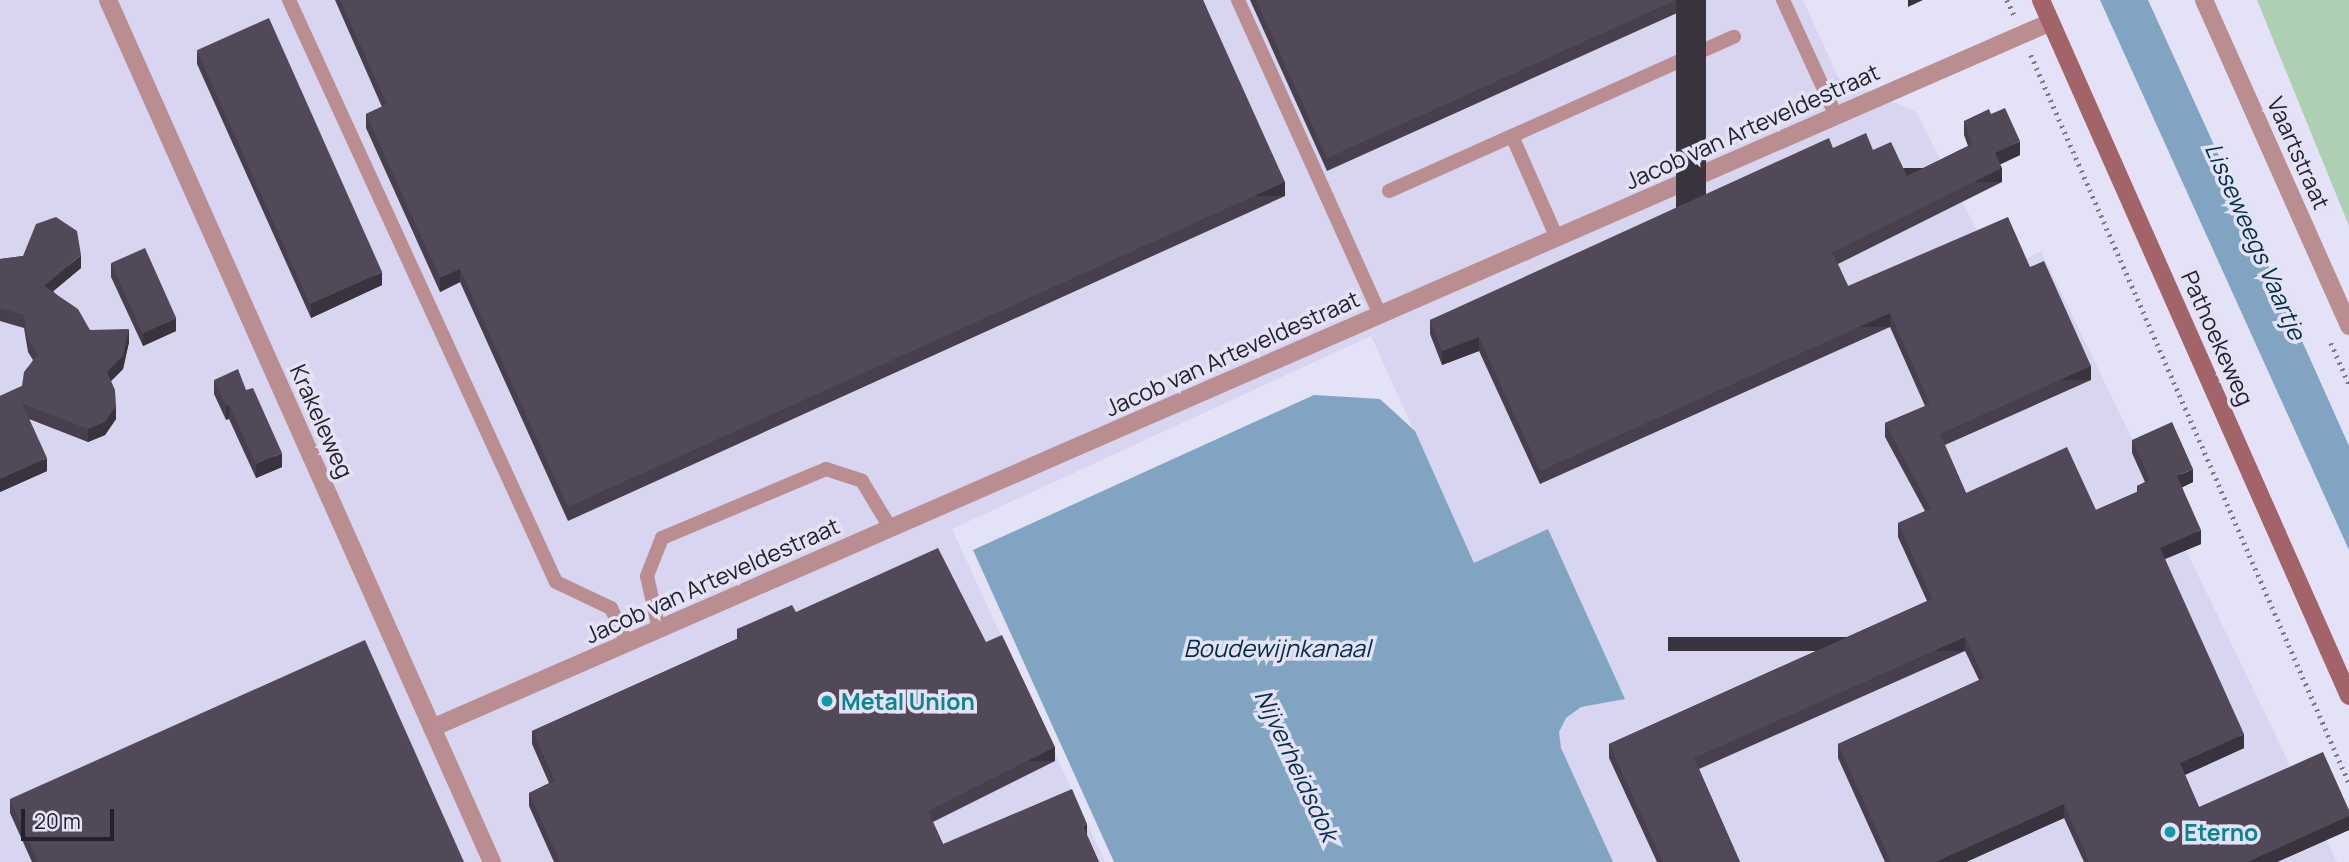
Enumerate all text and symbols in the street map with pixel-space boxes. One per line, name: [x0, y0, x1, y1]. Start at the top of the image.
street label: Jacob van Arteveldestraat: [1621, 57, 1883, 195]
street label: Vaartstraat: [2262, 93, 2336, 213]
water label: Lisseweegs Vaartje: [2200, 138, 2312, 344]
street label: Pathoekeweg: [2176, 266, 2260, 410]
street label: Jacob van Arteveldestraat: [1101, 284, 1363, 422]
street label: Krakeleweg: [285, 360, 359, 482]
street label: Jacob van Arteveldestraat: [581, 511, 843, 649]
water label: Boudewijnkanaal: [1184, 634, 1370, 662]
water label: Nijverheidsdok: [1249, 685, 1345, 845]
place label: Metal Union: [841, 687, 975, 715]
marker: Metal Union: [819, 693, 835, 709]
scale bar: [24, 796, 117, 840]
text: 20 m: [34, 807, 81, 835]
place label: Eterno: [2184, 818, 2258, 846]
marker: Eterno: [2162, 824, 2178, 840]

